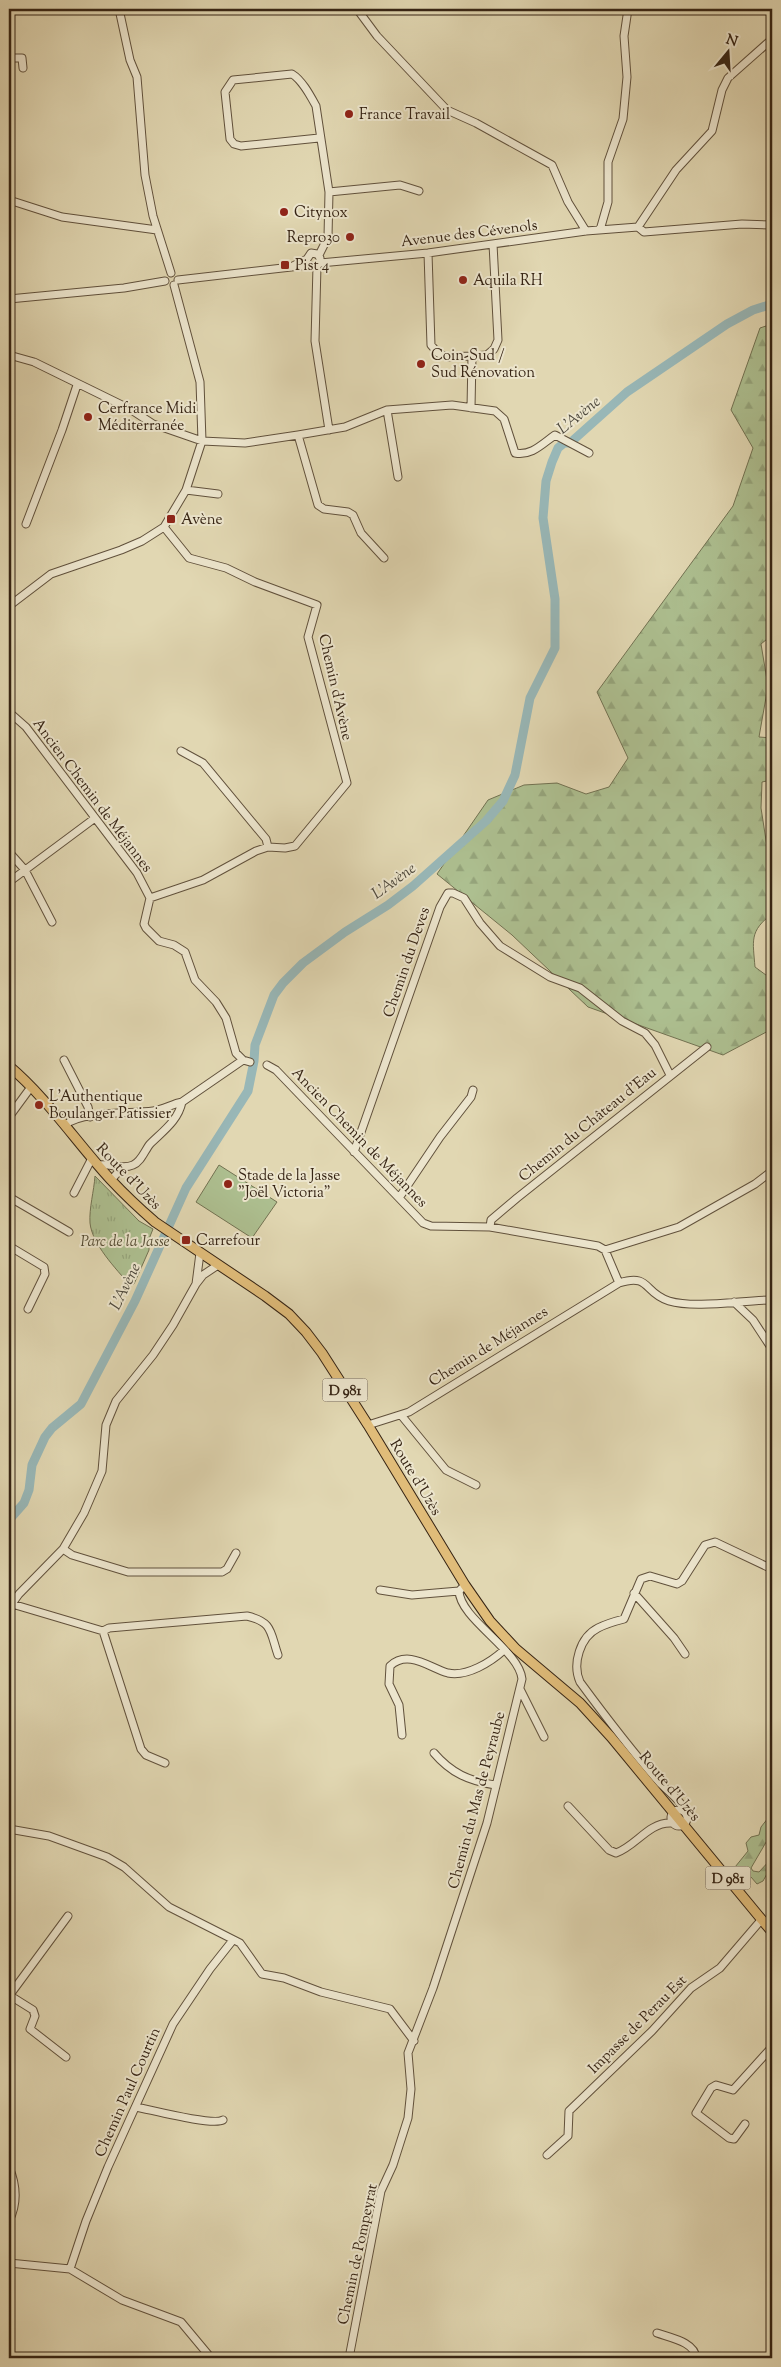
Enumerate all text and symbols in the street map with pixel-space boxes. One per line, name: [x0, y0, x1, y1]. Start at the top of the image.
north arrow: [704, 28, 754, 78]
text: N: [723, 30, 740, 53]
place label: France Travail: [359, 105, 450, 126]
marker: France Travail: [343, 108, 355, 120]
place label: Citynox: [294, 203, 348, 224]
marker: Citynox: [278, 206, 290, 218]
street label: Avenue des Cévenols: [400, 216, 539, 253]
place label: Repro30: [287, 228, 340, 249]
marker: Repro30: [344, 231, 356, 243]
place label: Pist 4: [295, 256, 330, 277]
marker: Pist 4: [279, 259, 291, 271]
place label: Aquila RH: [473, 271, 543, 292]
marker: Aquila RH: [457, 274, 469, 286]
place label: Coin-Sud / Sud Rénovation: [431, 346, 535, 384]
marker: Coin-Sud / Sud Rénovation: [415, 358, 427, 370]
water label: L'Avène: [553, 391, 606, 441]
place label: Cerfrance Midi Méditerranée: [98, 399, 196, 437]
marker: Cerfrance Midi Méditerranée: [82, 411, 94, 423]
place label: Avène: [181, 510, 222, 531]
marker: Avène: [165, 513, 177, 525]
street label: Chemin d'Avène: [312, 632, 357, 743]
street label: Ancien Chemin de Méjannes: [27, 715, 157, 877]
water label: L'Avène: [367, 858, 421, 906]
street label: Chemin du Deves: [379, 904, 436, 1021]
street label: Ancien Chemin de Méjannes: [286, 1063, 432, 1213]
street label: Chemin du Château d'Eau: [515, 1063, 662, 1187]
place label: L'Authentique Boulanger Patissier: [49, 1087, 172, 1125]
marker: L'Authentique Boulanger Patissier: [33, 1099, 45, 1111]
street label: Route d'Uzès: [91, 1139, 165, 1215]
place label: Stade de la Jasse "Joël Victoria": [238, 1166, 340, 1204]
marker: Stade de la Jasse "Joël Victoria": [222, 1178, 234, 1190]
place label: Carrefour: [196, 1231, 261, 1252]
park label: Parc de la Jasse: [80, 1232, 170, 1253]
marker: Carrefour: [180, 1234, 192, 1246]
water label: L'Avène: [105, 1260, 148, 1315]
street label: Chemin de Méjannes: [425, 1302, 553, 1392]
road number: D 981: [322, 1378, 368, 1402]
street label: Route d'Uzès: [384, 1436, 446, 1520]
street label: Chemin du Mas de Peyraube: [444, 1709, 511, 1891]
street label: Route d'Uzès: [633, 1747, 704, 1827]
road number: D 981: [706, 1866, 750, 1890]
street label: Impasse de Perau Est: [584, 1971, 692, 2079]
street label: Chemin Paul Courtin: [90, 2024, 166, 2161]
street label: Chemin de Pompeyrat: [333, 2182, 384, 2327]

